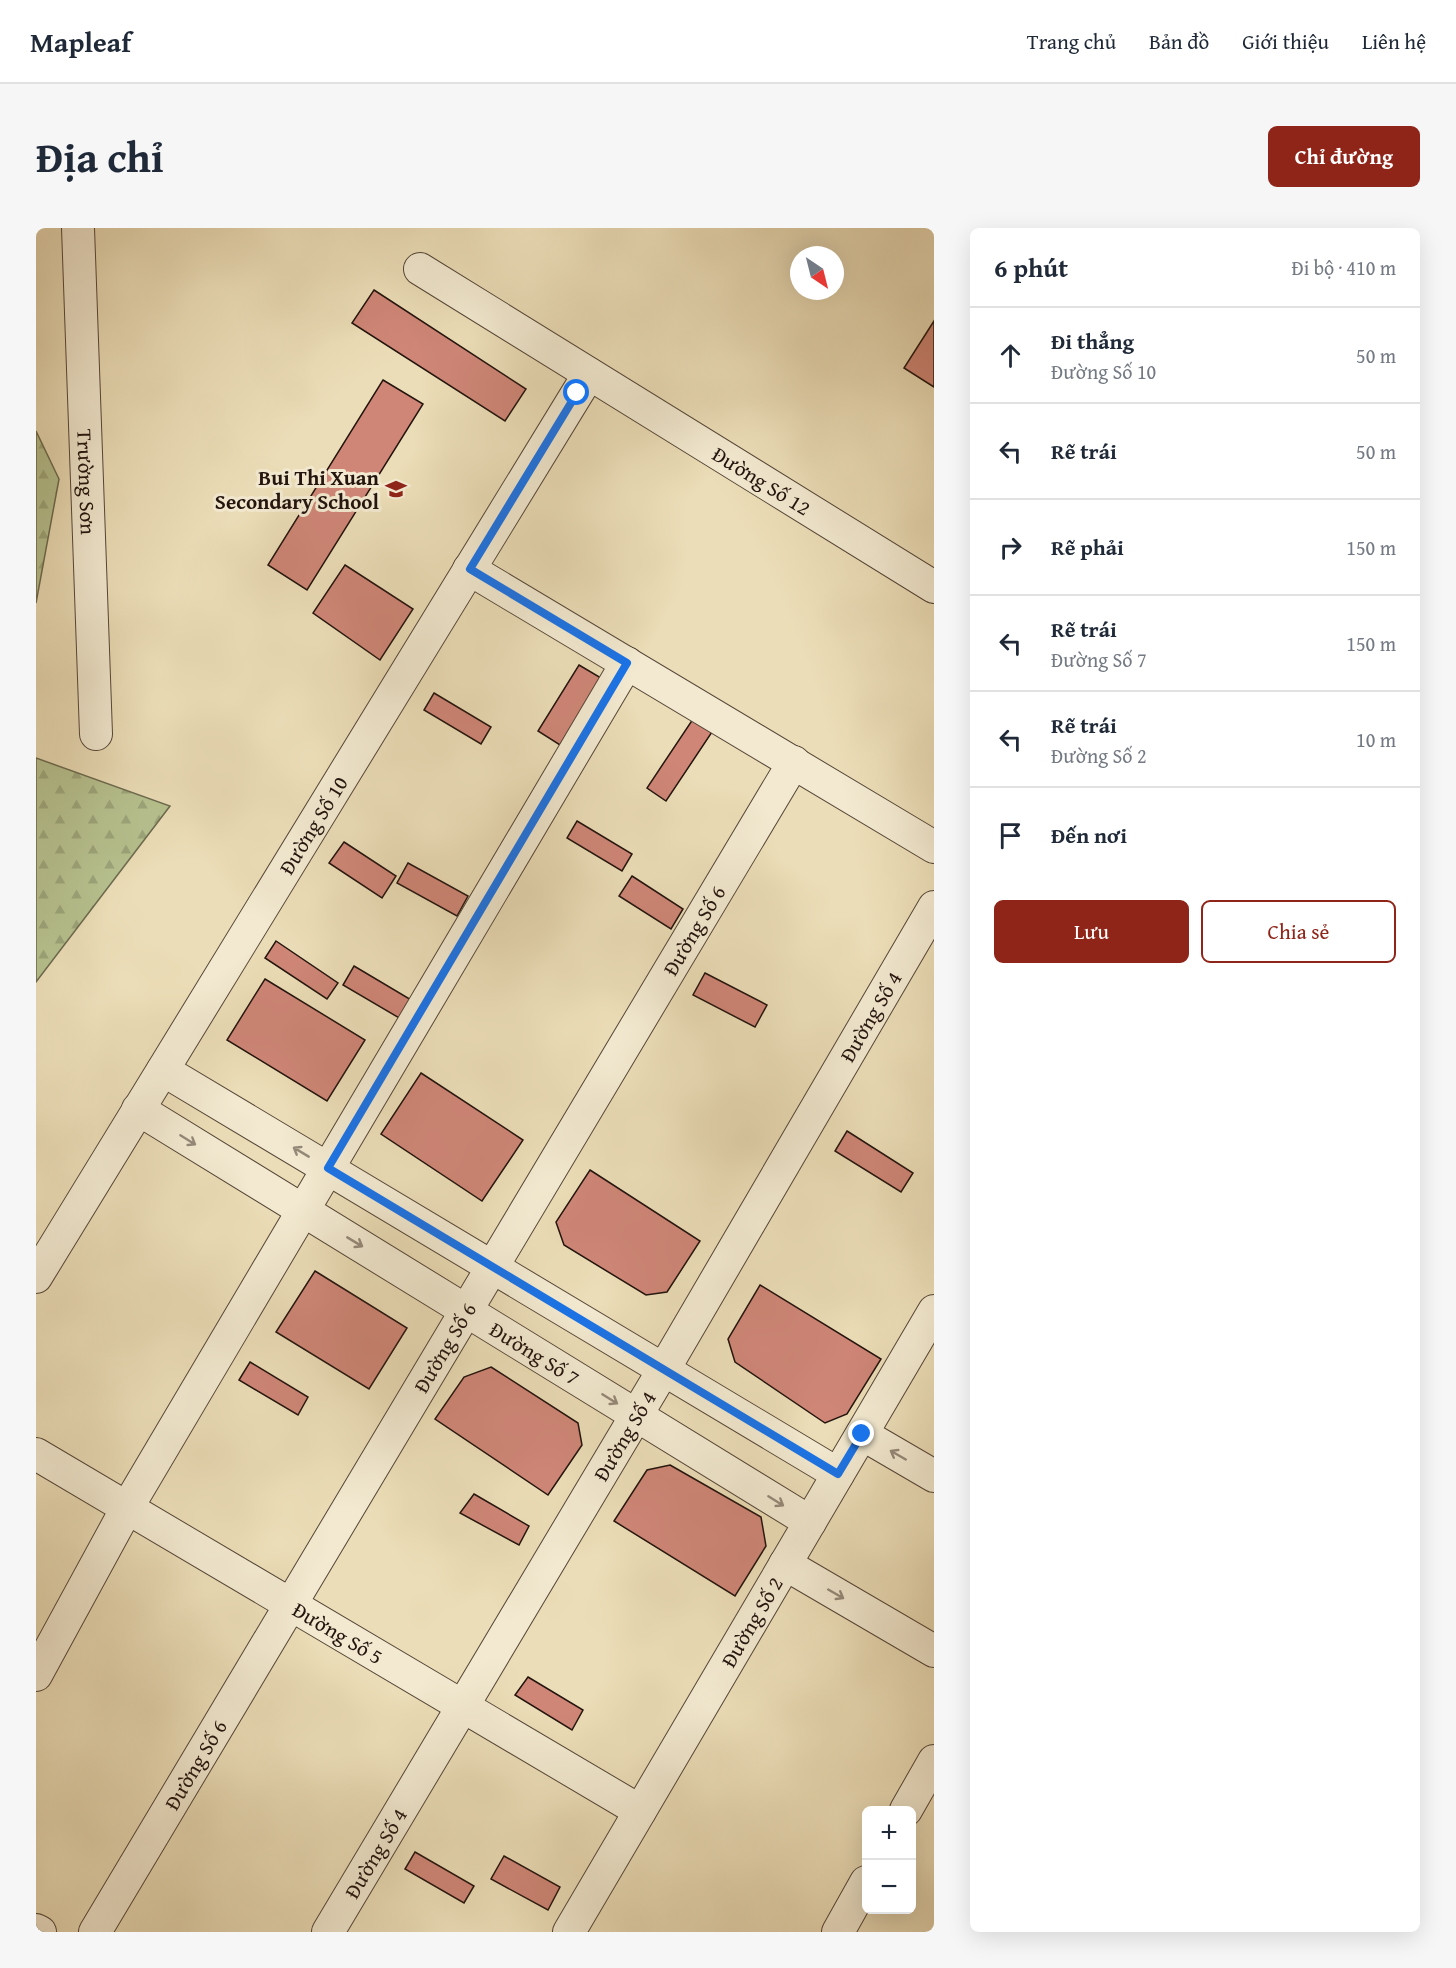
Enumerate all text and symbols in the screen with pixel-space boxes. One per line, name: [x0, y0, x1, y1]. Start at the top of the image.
text: Mapleaf: [30, 21, 131, 62]
text: Trang chủ: [1027, 26, 1116, 57]
text: Bản đồ: [1149, 26, 1209, 57]
text: Giới thiệu: [1242, 26, 1329, 57]
text: Liên hệ: [1362, 26, 1426, 57]
text: Địa chỉ: [36, 126, 164, 187]
button: Chỉ đường: [1268, 126, 1420, 187]
north arrow: [790, 246, 844, 300]
text: 6 phút: [994, 248, 1068, 287]
text: Đi bộ · 410 m: [1292, 253, 1396, 282]
text: Đi thẳng: [1051, 325, 1134, 357]
icon: ahead: [994, 339, 1027, 372]
text: 50 m: [1356, 341, 1396, 370]
text: Đường Số 10: [1051, 357, 1156, 386]
route start: [563, 379, 589, 405]
street label: Trường Sơn: [70, 428, 104, 536]
icon: left: [994, 435, 1027, 468]
text: Rẽ trái: [1051, 435, 1117, 467]
text: 50 m: [1356, 437, 1396, 466]
street label: Đường Số 12: [707, 438, 817, 523]
place label: Bui Thi Xuan Secondary School: [215, 462, 380, 517]
school or university icon: Bui Thi Xuan Secondary School: [384, 477, 408, 501]
icon: right: [994, 531, 1027, 564]
text: Rẽ phải: [1051, 531, 1124, 563]
text: 150 m: [1346, 533, 1396, 562]
text: Rẽ trái: [1051, 613, 1117, 645]
icon: left: [994, 627, 1027, 660]
text: 150 m: [1346, 629, 1396, 658]
text: Đường Số 7: [1051, 645, 1147, 674]
text: Rẽ trái: [1051, 709, 1117, 741]
icon: left: [994, 723, 1027, 756]
text: 10 m: [1356, 725, 1396, 754]
text: Đường Số 2: [1051, 741, 1147, 770]
street label: Đường Số 10: [271, 770, 355, 880]
icon: arrive: [994, 819, 1027, 852]
text: Đến nơi: [1051, 819, 1127, 851]
street label: Đường Số 6: [654, 879, 733, 981]
button: Lưu: [994, 900, 1189, 963]
button: Chia sẻ: [1201, 900, 1396, 963]
street label: Đường Số 4: [831, 965, 909, 1068]
one-way arrow: [179, 1135, 196, 1147]
one-way arrow: [293, 1146, 310, 1158]
one-way arrow: [346, 1236, 363, 1248]
street label: Đường Số 6: [405, 1296, 483, 1398]
street label: Đường Số 7: [484, 1314, 586, 1392]
street label: Đường Số 4: [585, 1385, 663, 1487]
one-way arrow: [601, 1393, 618, 1405]
route end: [848, 1420, 874, 1446]
one-way arrow: [890, 1448, 907, 1460]
one-way arrow: [767, 1496, 784, 1508]
street label: Đường Số 2: [713, 1571, 790, 1673]
one-way arrow: [827, 1588, 844, 1600]
street label: Đường Số 5: [287, 1594, 389, 1671]
street label: Đường Số 6: [156, 1714, 234, 1816]
street label: Đường Số 4: [336, 1802, 414, 1904]
map controls: [862, 1806, 916, 1914]
button: +: [862, 1806, 916, 1860]
button: −: [862, 1860, 916, 1914]

